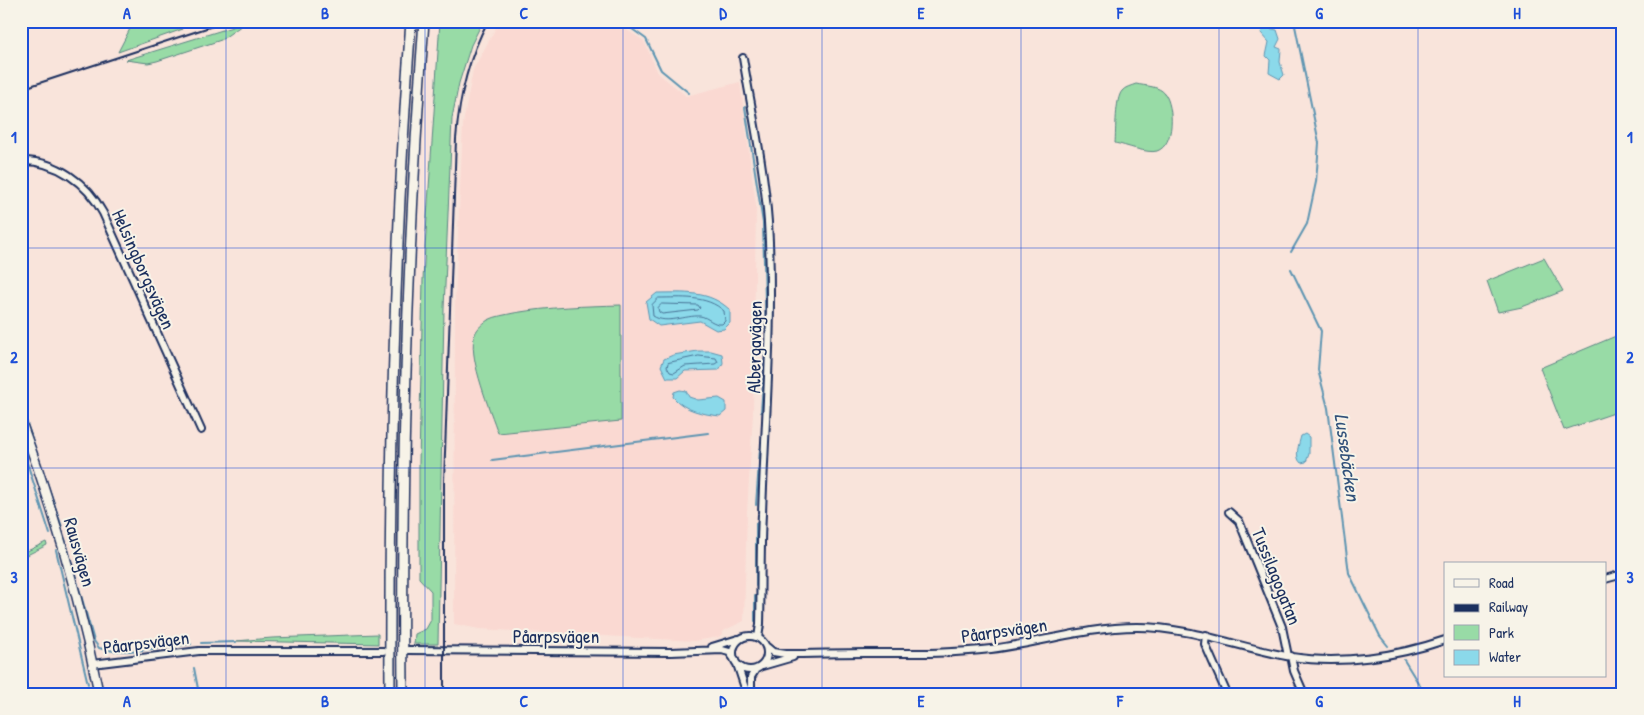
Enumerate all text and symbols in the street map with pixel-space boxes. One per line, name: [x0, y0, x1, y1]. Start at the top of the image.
text: A: [123, 2, 131, 24]
text: B: [321, 2, 329, 24]
text: C: [520, 2, 529, 24]
text: D: [719, 2, 727, 24]
text: E: [917, 2, 925, 24]
text: F: [1116, 2, 1124, 24]
text: G: [1315, 2, 1323, 24]
text: H: [1513, 2, 1521, 24]
text: 1: [11, 126, 17, 148]
text: 1: [1627, 126, 1633, 148]
street label: Helsingborgsvägen: [106, 205, 182, 333]
street label: Albergavägen: [740, 300, 768, 394]
text: 2: [10, 346, 18, 368]
text: 2: [1626, 346, 1634, 368]
water label: Lussebäcken: [1329, 412, 1368, 504]
street label: Rausvägen: [58, 514, 102, 590]
street label: Tussilagogatan: [1246, 524, 1308, 628]
legend: [1444, 562, 1606, 678]
text: 3: [10, 566, 18, 588]
text: 3: [1626, 566, 1634, 588]
text: Road: [1489, 572, 1514, 593]
text: Railway: [1489, 596, 1528, 617]
street label: Påarpsvägen: [959, 611, 1049, 649]
text: Park: [1489, 622, 1514, 643]
street label: Påarpsvägen: [513, 623, 599, 649]
street label: Påarpsvägen: [102, 624, 190, 660]
text: Water: [1489, 646, 1521, 667]
text: A: [123, 690, 131, 712]
text: B: [321, 690, 329, 712]
text: C: [520, 690, 529, 712]
text: D: [719, 690, 727, 712]
text: E: [917, 690, 925, 712]
text: F: [1116, 690, 1124, 712]
text: G: [1315, 690, 1323, 712]
text: H: [1513, 690, 1521, 712]

